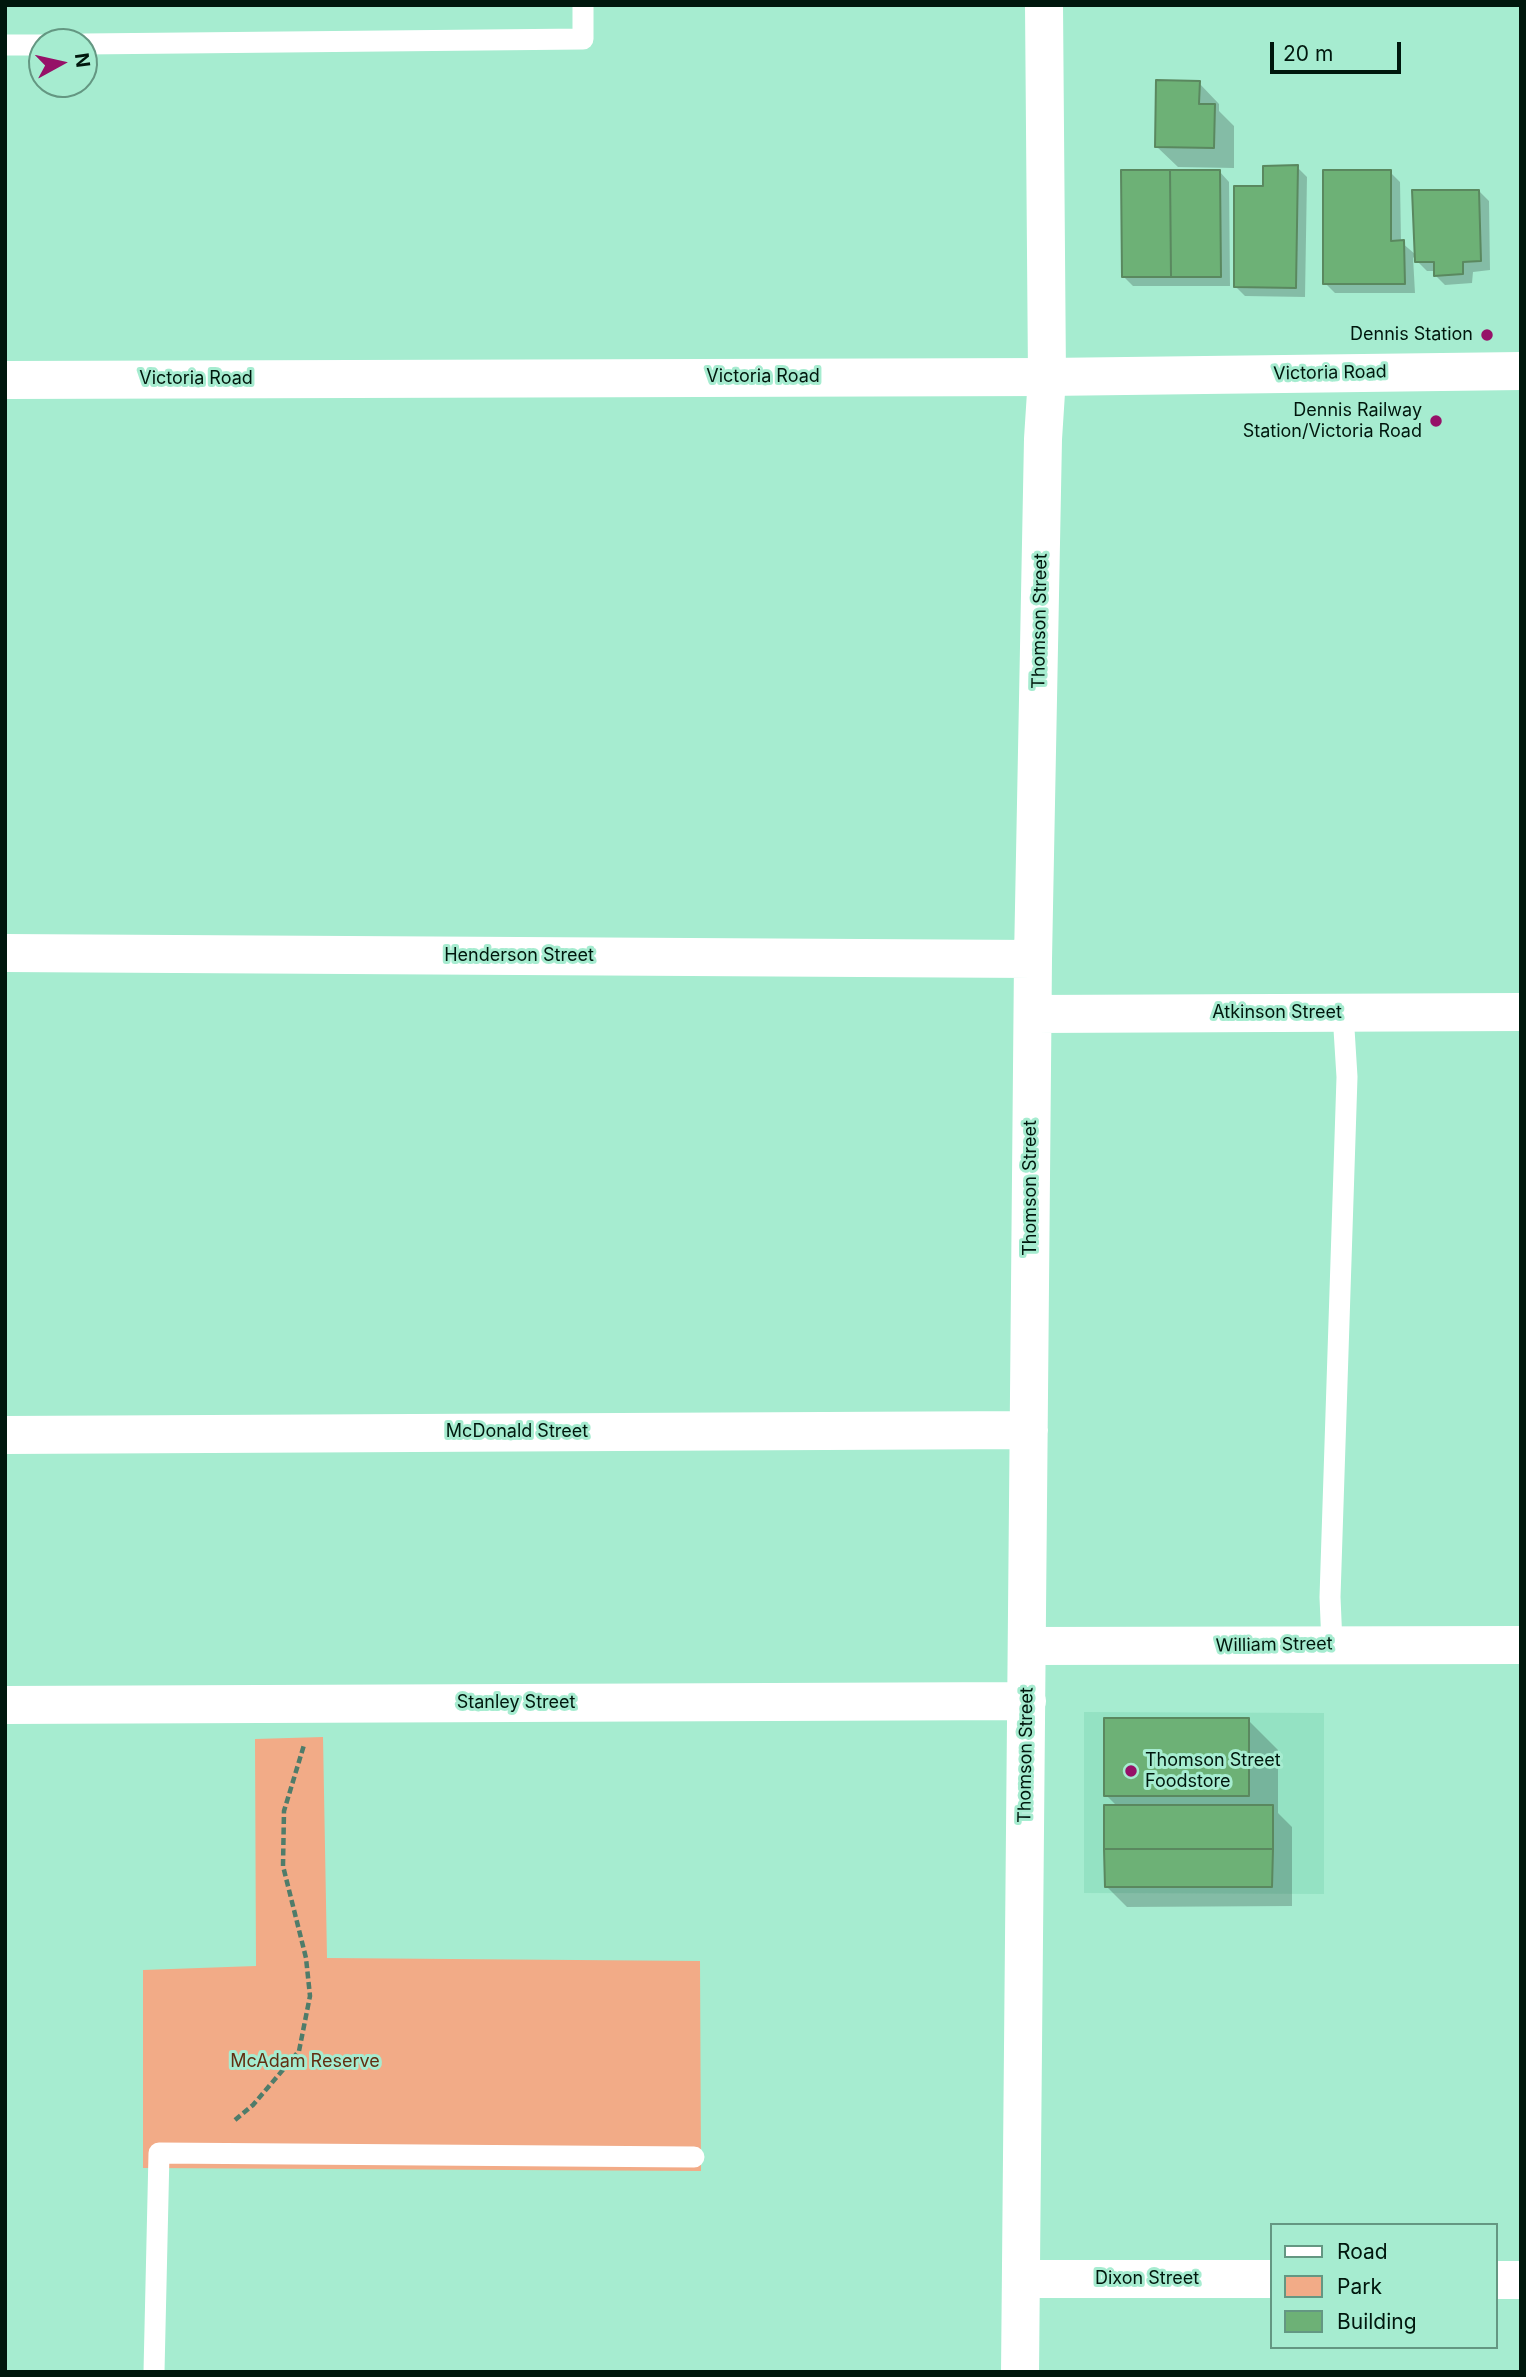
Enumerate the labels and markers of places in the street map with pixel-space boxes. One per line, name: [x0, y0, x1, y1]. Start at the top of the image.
place label: Dennis Station: [1350, 324, 1473, 346]
marker: Dennis Station: [1479, 327, 1495, 343]
place label: Dennis Railway Station/Victoria Road: [1243, 400, 1422, 442]
marker: Dennis Railway Station/Victoria Road: [1428, 413, 1444, 429]
place label: Thomson Street Foodstore: [1145, 1750, 1281, 1792]
marker: Thomson Street Foodstore: [1123, 1763, 1139, 1779]

